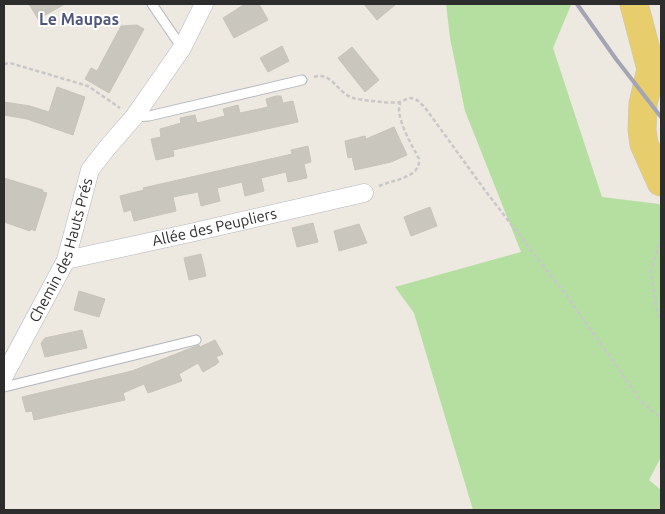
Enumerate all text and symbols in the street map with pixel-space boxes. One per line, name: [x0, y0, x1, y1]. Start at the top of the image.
district label: Le Maupas: [39, 10, 119, 28]
street label: Chemin des Hauts Prés: [25, 176, 95, 325]
street label: Allée des Peupliers: [151, 204, 278, 249]

